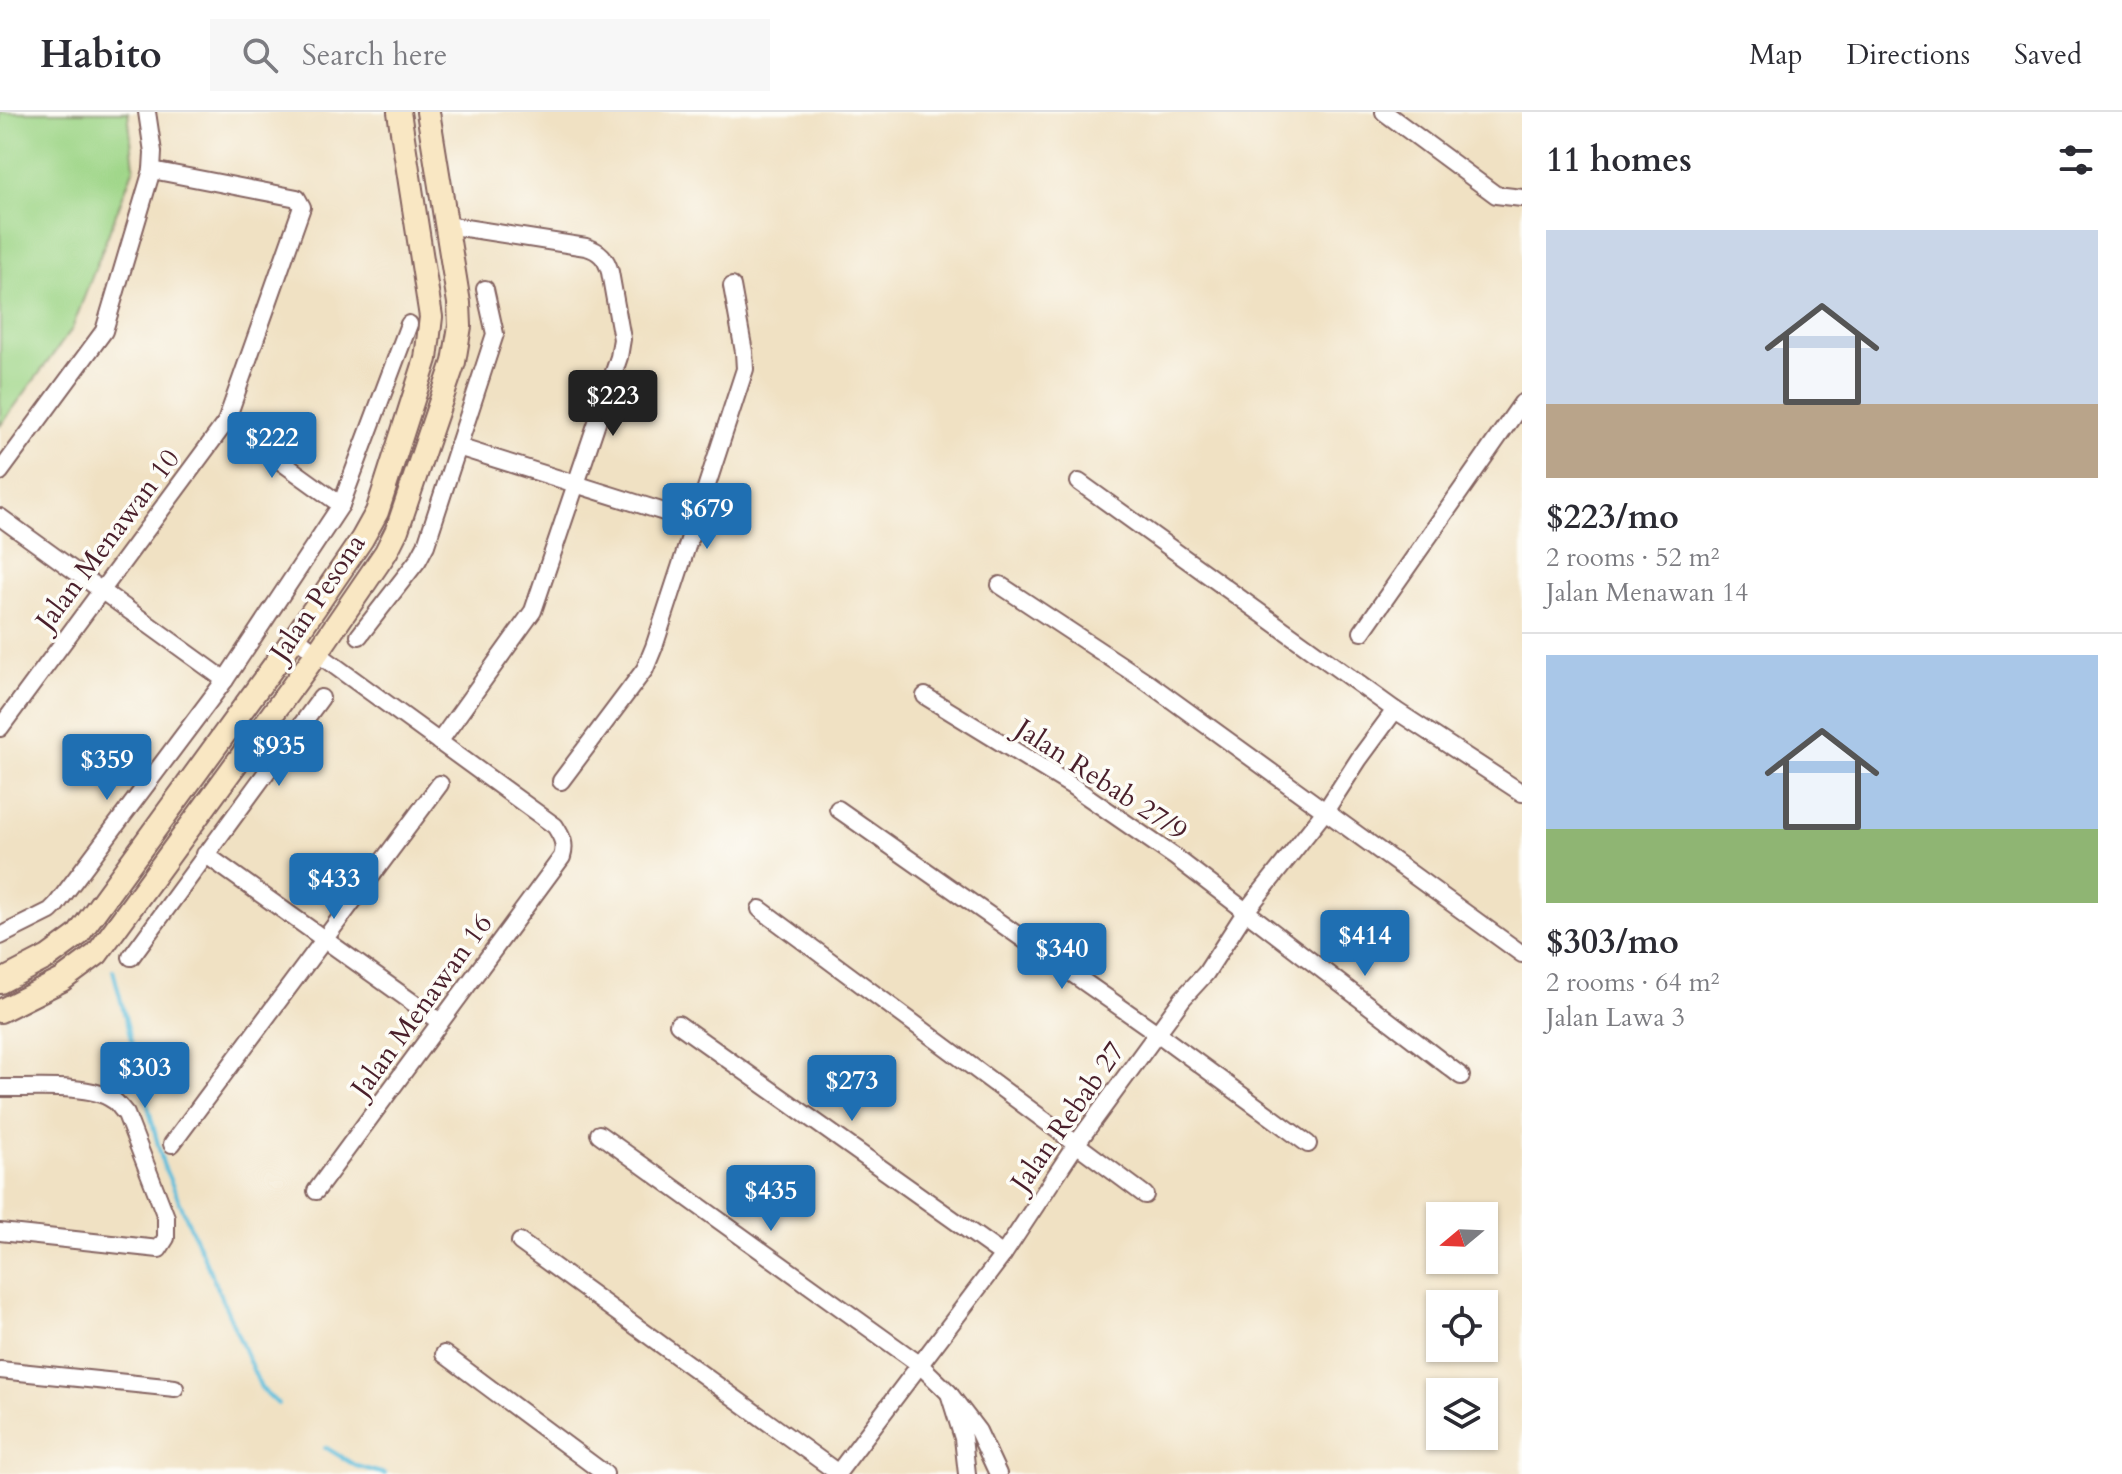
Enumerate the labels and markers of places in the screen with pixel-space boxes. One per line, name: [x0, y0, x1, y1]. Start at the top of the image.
pin: $223: [566, 370, 660, 438]
pin: $222: [225, 412, 319, 480]
pin: $679: [660, 483, 754, 551]
pin: $935: [232, 720, 326, 788]
pin: $359: [60, 734, 154, 802]
pin: $433: [287, 853, 381, 921]
pin: $414: [1318, 910, 1412, 978]
pin: $340: [1015, 923, 1109, 991]
pin: $303: [98, 1042, 192, 1110]
pin: $273: [805, 1055, 899, 1123]
pin: $435: [724, 1165, 818, 1233]

